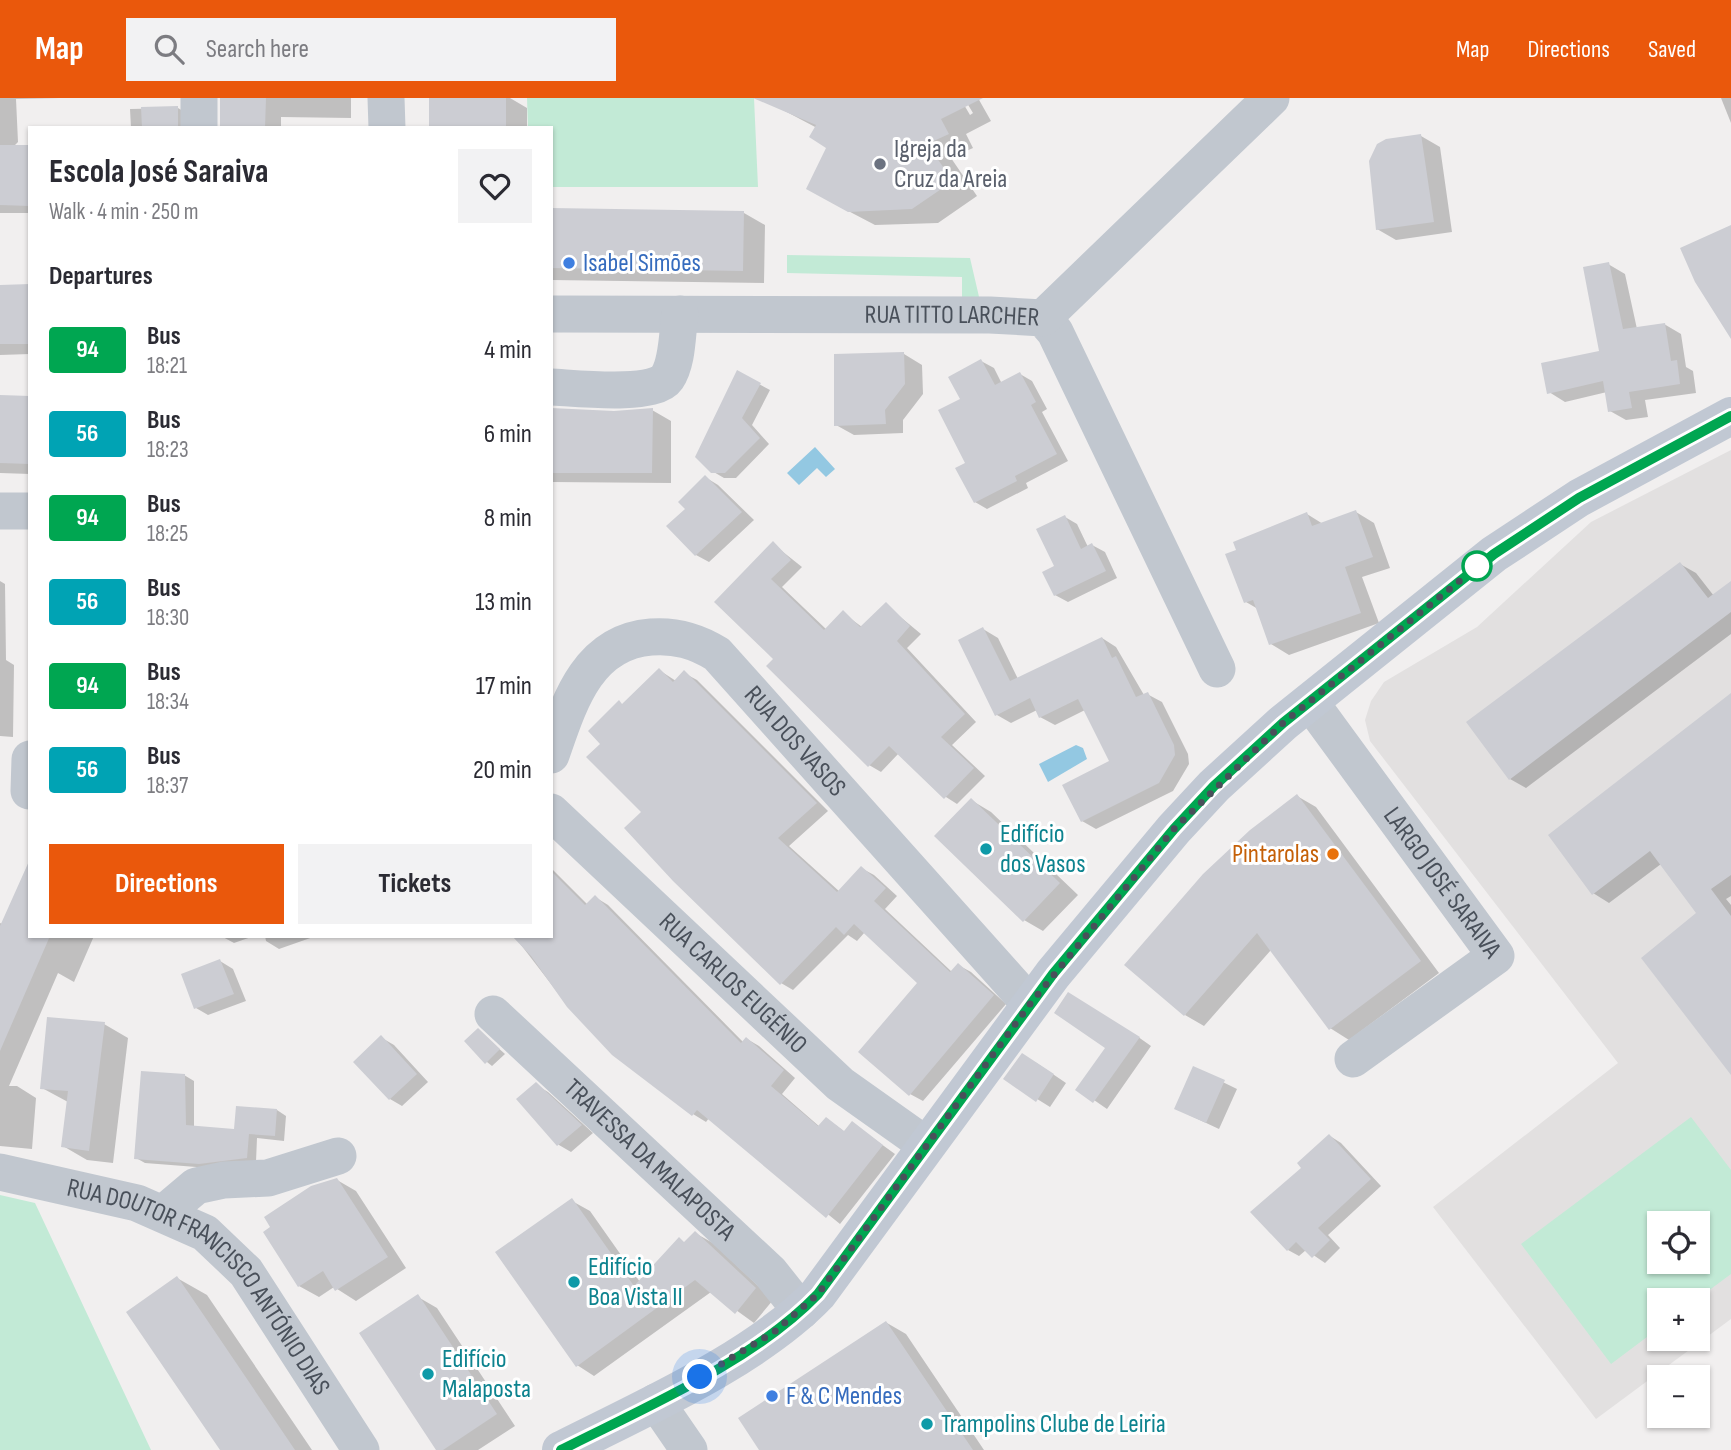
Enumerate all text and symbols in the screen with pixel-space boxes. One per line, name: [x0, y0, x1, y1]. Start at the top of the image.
search box: [126, 18, 616, 81]
text: Map: [35, 29, 84, 69]
icon: search: [150, 30, 188, 68]
text: Search here: [206, 34, 309, 65]
text: Map: [1456, 35, 1489, 64]
text: Directions: [1527, 35, 1610, 64]
text: Saved: [1648, 35, 1696, 64]
place label: Igreja da Cruz da Areia: [894, 134, 1007, 195]
button: heart: [458, 149, 532, 223]
text: Escola José Saraiva: [49, 152, 269, 192]
marker: Igreja da Cruz da Areia: [872, 156, 888, 172]
text: Walk · 4 min · 250 m: [49, 198, 199, 226]
place label: Isabel Simões: [583, 248, 701, 279]
marker: Isabel Simões: [561, 255, 577, 271]
text: Departures: [49, 261, 153, 292]
street label: RUA TITTO LARCHER: [865, 299, 1040, 333]
text: Bus: [147, 321, 181, 352]
text: 94: [76, 335, 99, 364]
text: 4 min: [484, 335, 532, 366]
text: 18:21: [147, 352, 187, 380]
text: Bus: [147, 405, 181, 436]
text: 56: [77, 419, 98, 448]
text: 6 min: [484, 419, 532, 450]
text: 18:23: [147, 436, 189, 464]
text: Bus: [147, 489, 181, 520]
text: 94: [76, 503, 99, 532]
text: 8 min: [484, 503, 532, 534]
text: 18:25: [147, 520, 188, 548]
unlabelled marker: [1462, 551, 1492, 581]
text: Bus: [147, 573, 181, 604]
text: 56: [77, 587, 98, 616]
text: 13 min: [475, 587, 532, 618]
text: 18:30: [147, 604, 189, 632]
text: Bus: [147, 657, 181, 688]
text: 94: [76, 671, 99, 700]
text: 17 min: [476, 671, 532, 702]
street label: RUA DOS VASOS: [738, 680, 852, 803]
text: 18:34: [147, 688, 189, 716]
text: Bus: [147, 741, 181, 772]
text: 56: [77, 755, 98, 784]
text: 20 min: [473, 755, 532, 786]
text: 18:37: [147, 772, 188, 800]
street label: LARGO JOSÉ SARAIVA: [1377, 801, 1508, 965]
place label: Edifício dos Vasos: [1000, 819, 1085, 880]
place label: Pintarolas: [1232, 839, 1319, 870]
marker: Edifício dos Vasos: [978, 841, 994, 857]
button: Directions: [49, 844, 284, 924]
button: Tickets: [298, 844, 532, 924]
marker: Pintarolas: [1325, 846, 1341, 862]
street label: RUA CARLOS EUGÉNIO: [653, 906, 813, 1060]
street label: TRAVESSA DA MALAPOSTA: [557, 1073, 742, 1248]
street label: RUA DOUTOR FRANCISCO ANTÓNIO DIAS: [64, 1172, 337, 1401]
map controls: [1647, 1211, 1710, 1428]
button: locate: [1647, 1211, 1710, 1274]
place label: Edifício Boa Vista II: [588, 1252, 683, 1313]
marker: Edifício Boa Vista II: [566, 1274, 582, 1290]
button: +: [1647, 1288, 1710, 1351]
place label: Edifício Malaposta: [442, 1344, 531, 1405]
your location: [682, 1359, 717, 1394]
button: −: [1647, 1365, 1710, 1428]
marker: Edifício Malaposta: [420, 1366, 436, 1382]
place label: F & C Mendes: [786, 1381, 902, 1412]
marker: F & C Mendes: [764, 1388, 780, 1404]
place label: Trampolins Clube de Leiria: [941, 1409, 1166, 1440]
marker: Trampolins Clube de Leiria: [919, 1416, 935, 1432]

